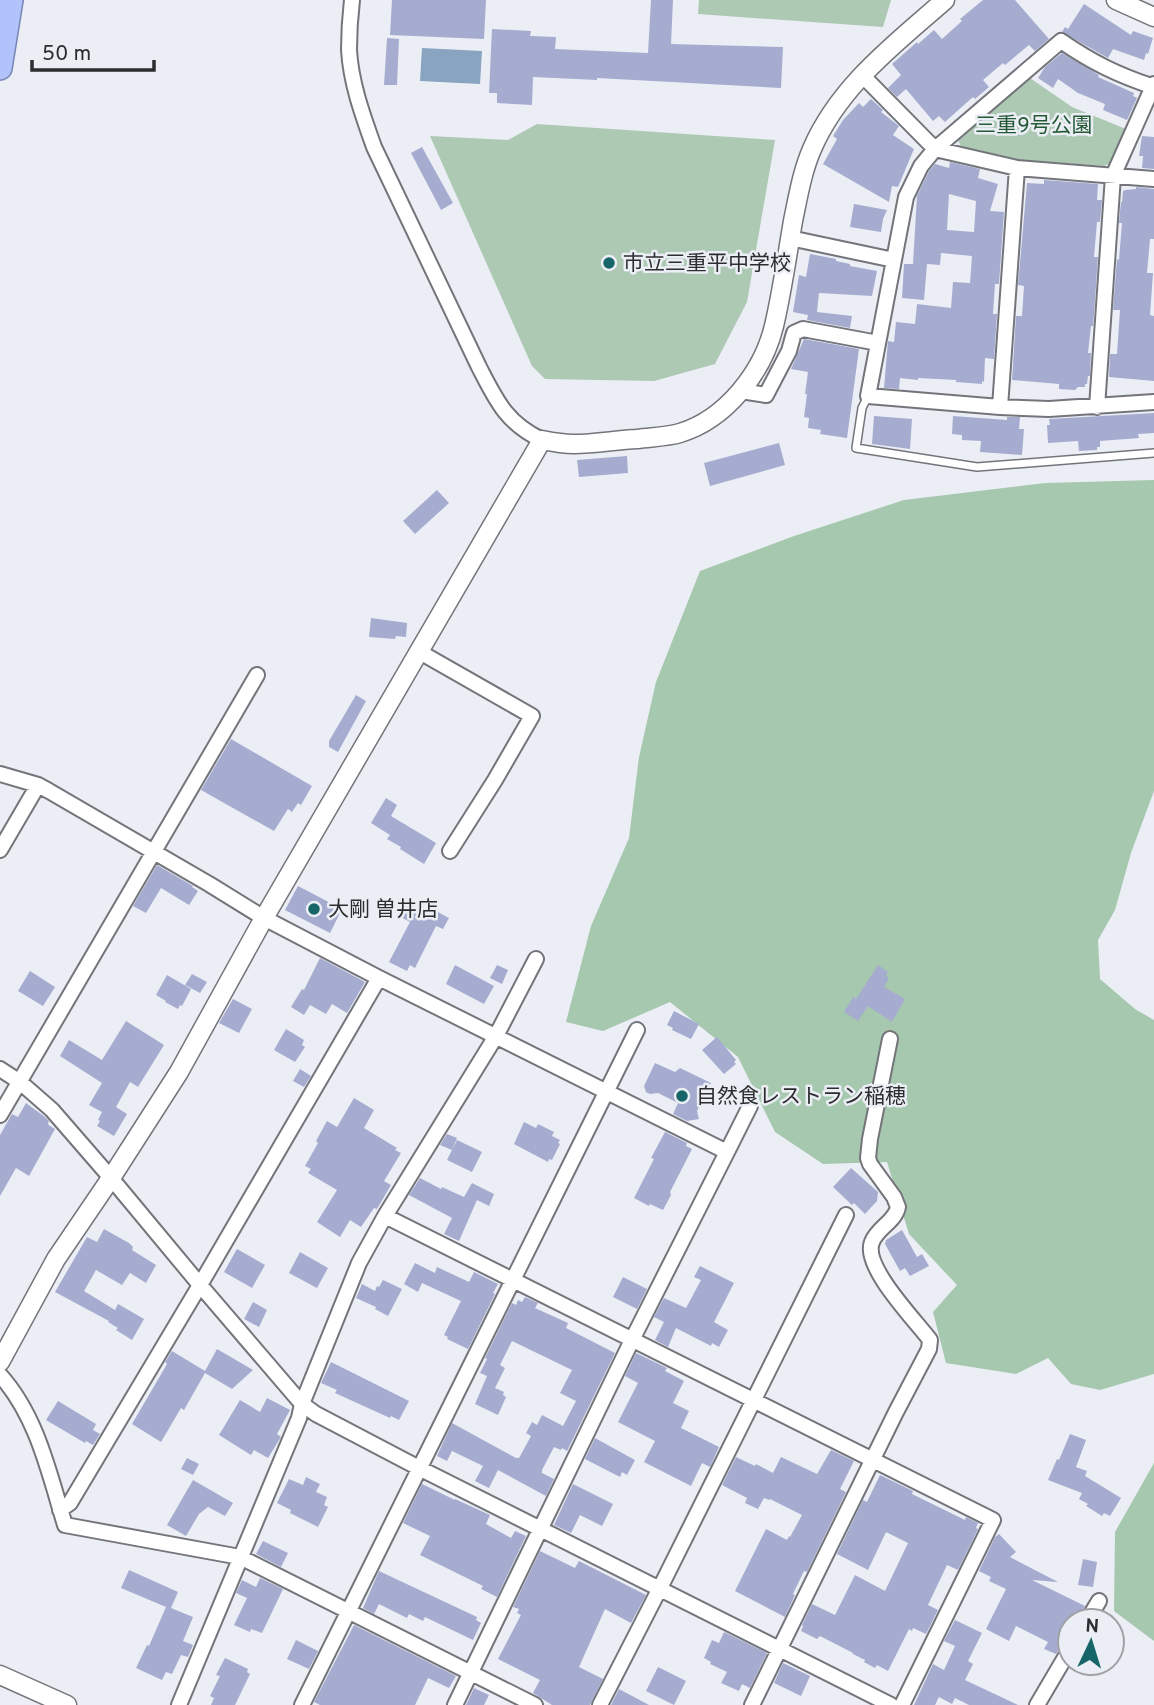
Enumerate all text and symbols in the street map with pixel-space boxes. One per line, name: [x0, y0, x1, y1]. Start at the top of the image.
scale bar: [32, 28, 154, 72]
text: 50 m: [42, 41, 91, 68]
park label: 三重9号公園: [975, 113, 1093, 140]
place label: 市立三重平中学校: [623, 251, 791, 278]
marker: 市立三重平中学校: [601, 255, 617, 271]
place label: 大剛 曽井店: [328, 897, 438, 924]
marker: 大剛 曽井店: [306, 901, 322, 917]
place label: 自然食レストラン稲穂: [696, 1084, 906, 1111]
marker: 自然食レストラン稲穂: [674, 1088, 690, 1104]
north arrow: [1056, 1607, 1126, 1677]
text: N: [1084, 1615, 1100, 1639]

